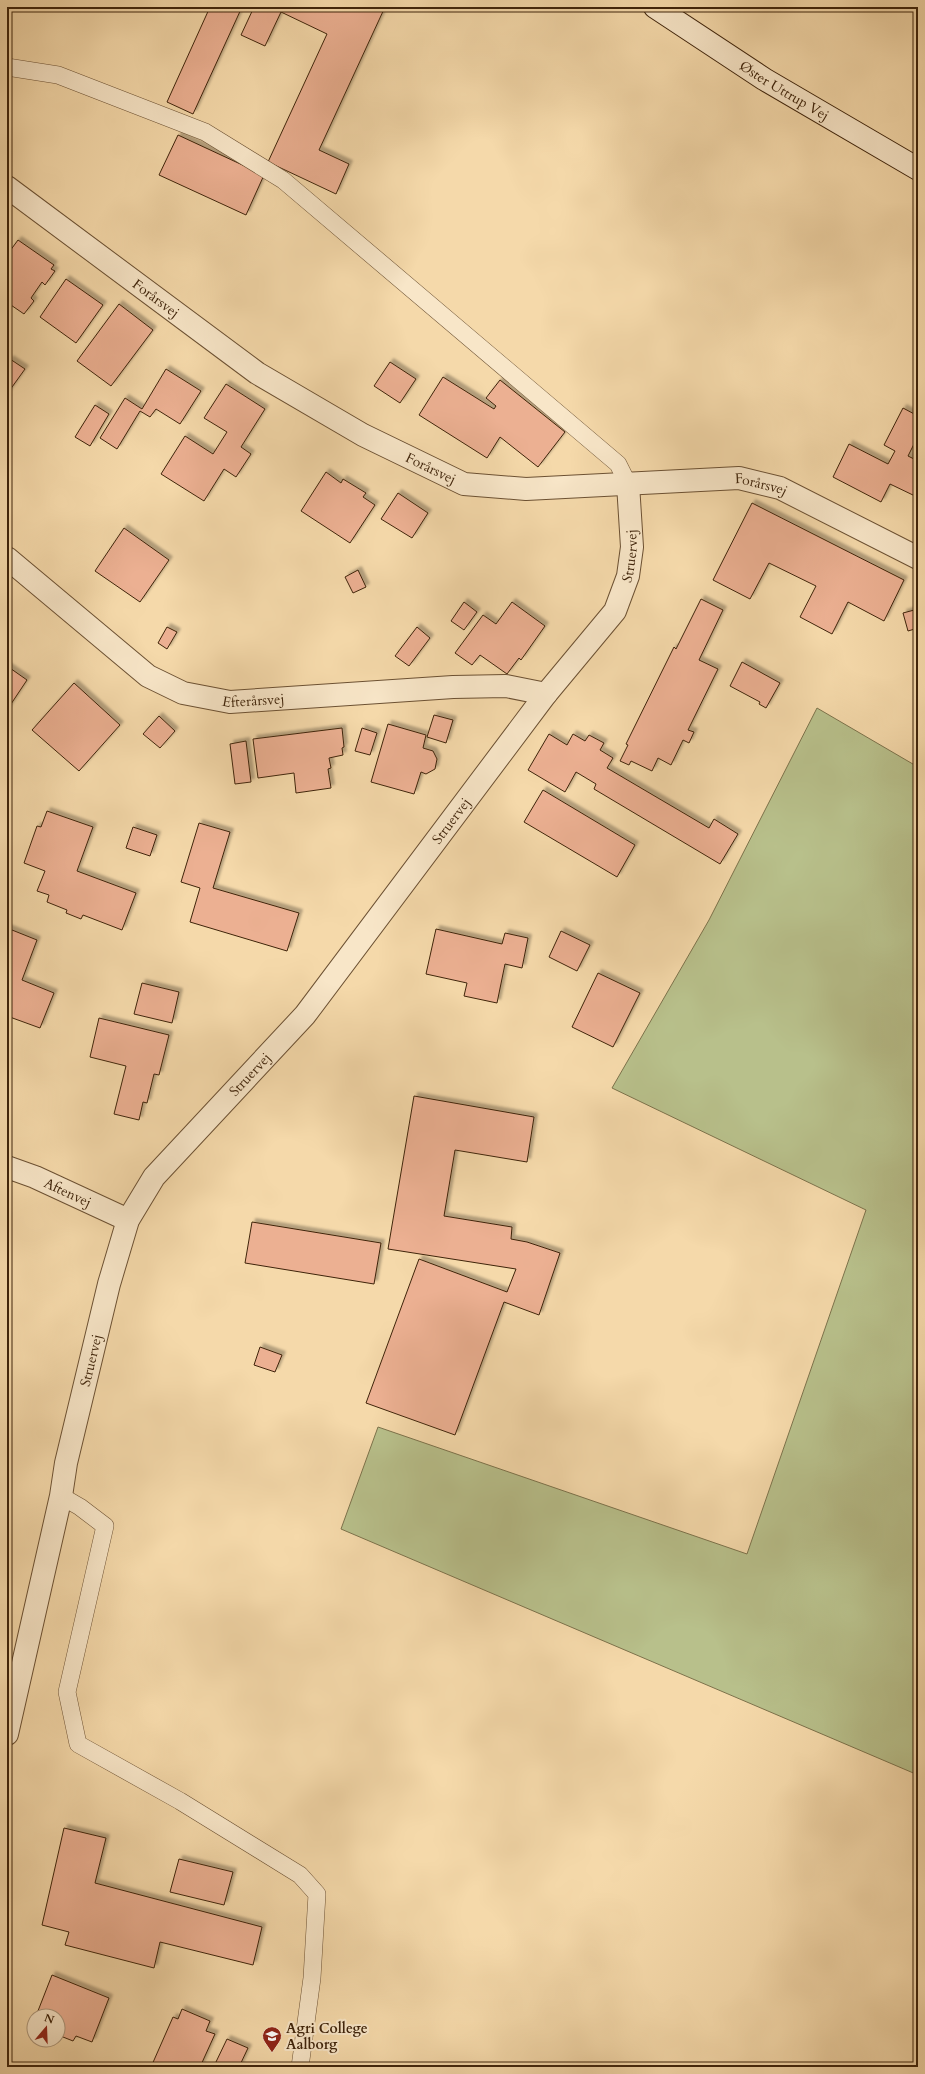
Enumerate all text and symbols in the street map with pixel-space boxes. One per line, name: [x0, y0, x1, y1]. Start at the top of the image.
street label: Øster Uttrup Vej: [736, 56, 833, 125]
street label: Forårsvej: [129, 274, 184, 322]
street label: Forårsvej: [403, 448, 459, 488]
street label: Forårsvej: [734, 468, 791, 500]
street label: Struervej: [617, 529, 642, 585]
street label: Efterårsvej: [221, 689, 285, 712]
street label: Struervej: [427, 794, 474, 848]
street label: Struervej: [225, 1048, 275, 1100]
street label: Aftenvej: [41, 1173, 95, 1211]
street label: Struervej: [75, 1332, 106, 1388]
north arrow: [26, 2008, 66, 2048]
text: N: [42, 2010, 56, 2028]
place label: Agri College Aalborg: [286, 2019, 368, 2054]
school or university icon: Agri College Aalborg: [261, 2025, 283, 2053]

